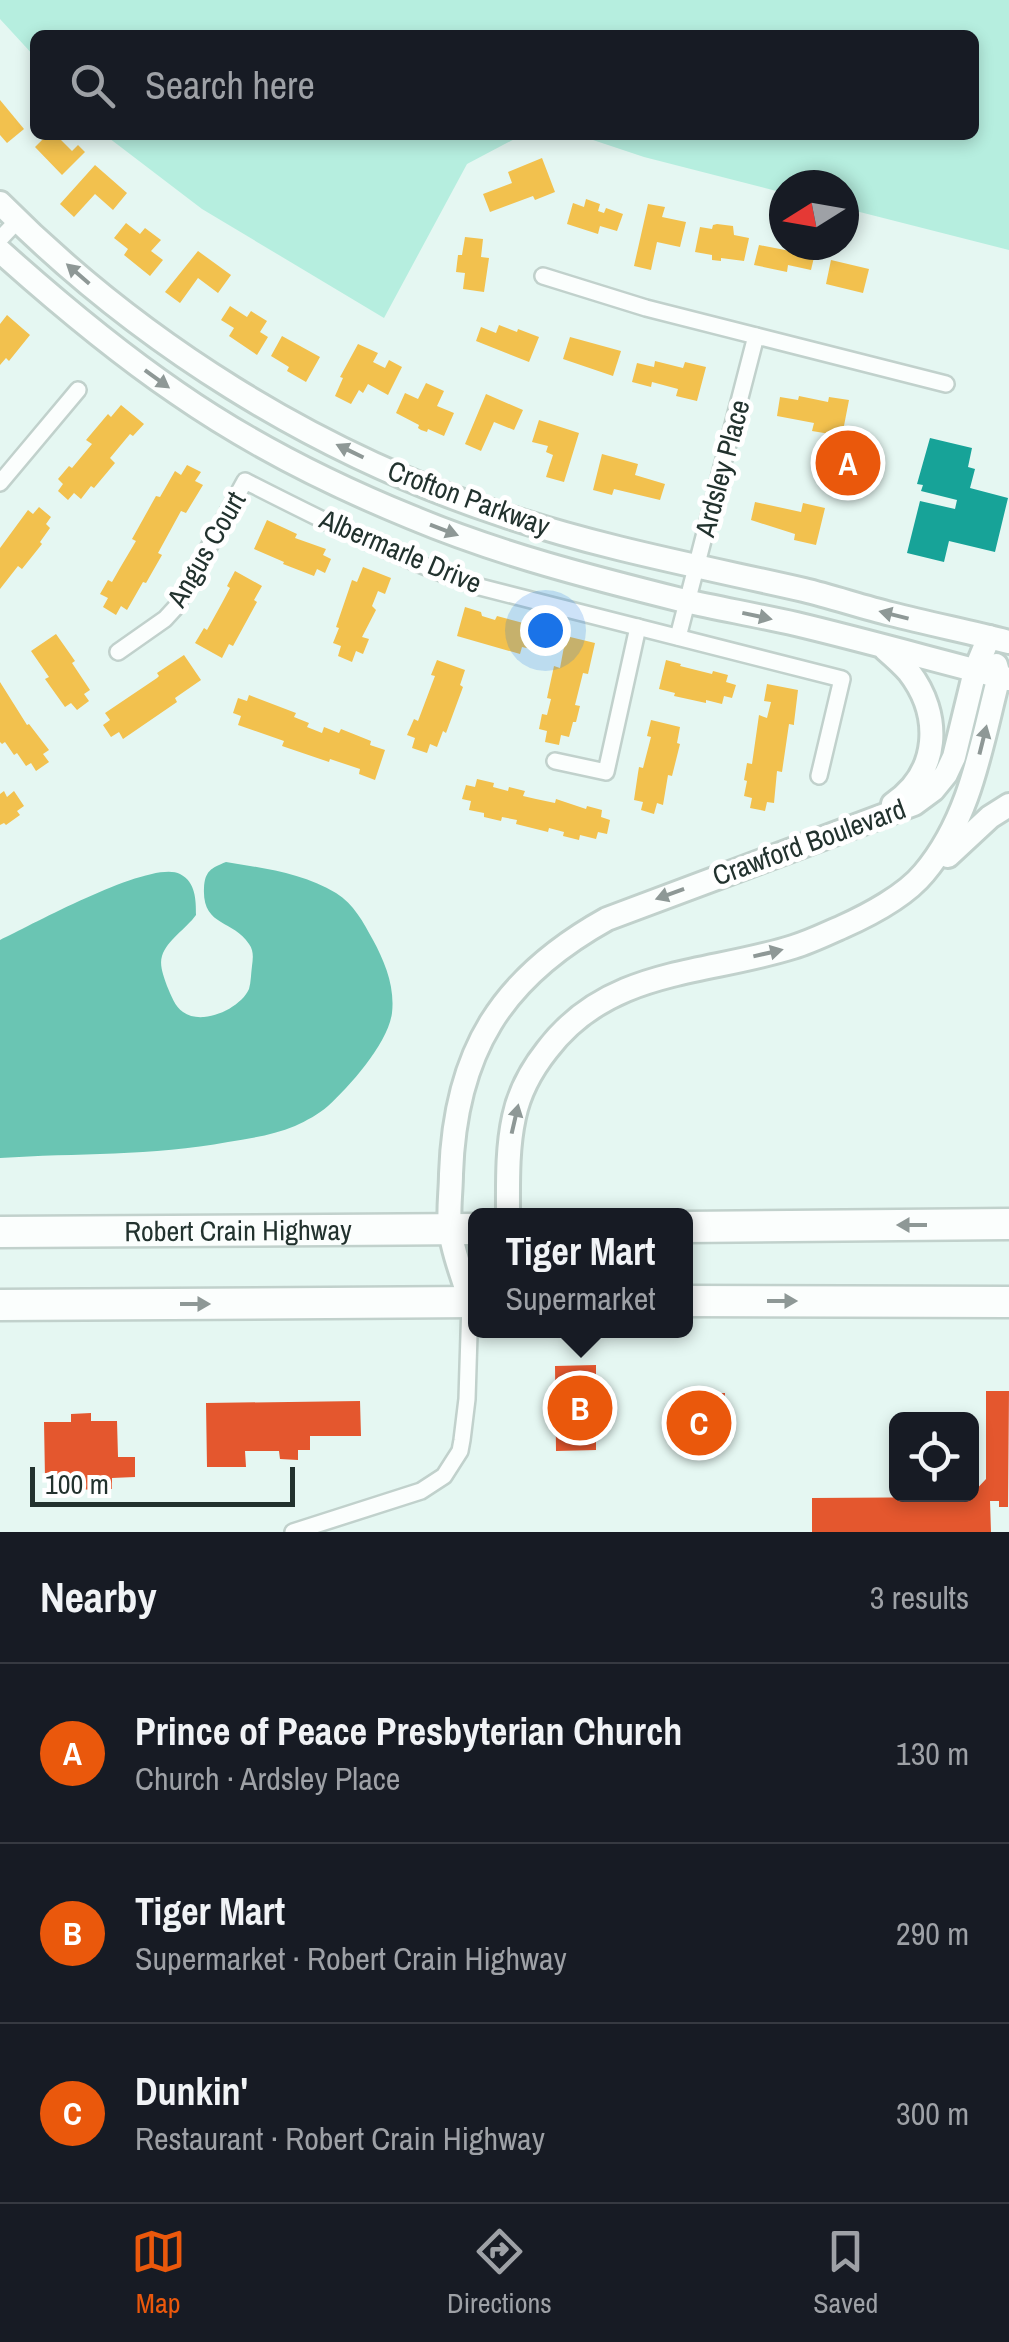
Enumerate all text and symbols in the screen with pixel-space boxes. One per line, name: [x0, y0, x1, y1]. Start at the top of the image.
search box: [30, 30, 979, 140]
icon: search: [65, 58, 120, 113]
text: Search here: [145, 60, 315, 111]
north arrow: [769, 170, 859, 260]
one-way arrow: [66, 264, 91, 286]
one-way arrow: [144, 369, 170, 388]
street label: Ardsley Place: [685, 395, 759, 542]
pin: A: [816, 426, 880, 500]
one-way arrow: [335, 443, 364, 460]
street label: Crofton Parkway: [383, 451, 556, 545]
street label: Angus Court: [157, 484, 254, 615]
street label: Albermarle Drive: [313, 499, 488, 602]
one-way arrow: [429, 523, 459, 538]
your location: [520, 605, 571, 656]
one-way arrow: [878, 606, 909, 622]
one-way arrow: [742, 609, 773, 624]
one-way arrow: [976, 724, 991, 755]
street label: Crawford Boulevard: [707, 789, 911, 895]
one-way arrow: [654, 887, 684, 902]
one-way arrow: [753, 945, 784, 960]
one-way arrow: [508, 1103, 523, 1134]
popup: [468, 1208, 693, 1338]
street label: Robert Crain Highway: [124, 1211, 352, 1250]
one-way arrow: [895, 1217, 927, 1233]
text: Tiger Mart: [505, 1226, 656, 1277]
text: Supermarket: [505, 1277, 656, 1320]
one-way arrow: [767, 1293, 799, 1309]
one-way arrow: [180, 1296, 212, 1312]
pin: B: [548, 1370, 612, 1446]
pin: C: [666, 1386, 732, 1460]
map controls: [889, 1412, 979, 1502]
button: locate: [889, 1412, 979, 1502]
scale bar: [30, 1462, 295, 1506]
text: 100 m: [45, 1465, 109, 1503]
text: Nearby: [40, 1569, 157, 1625]
text: 3 results: [870, 1576, 969, 1619]
text: Prince of Peace Presbyterian Church: [135, 1706, 682, 1757]
text: A: [63, 1732, 82, 1775]
text: 130 m: [896, 1732, 969, 1775]
text: Church · Ardsley Place: [135, 1757, 400, 1800]
text: Tiger Mart: [135, 1886, 285, 1937]
text: B: [63, 1912, 82, 1955]
text: 290 m: [896, 1912, 969, 1955]
text: Supermarket · Robert Crain Highway: [135, 1937, 567, 1980]
text: Dunkin': [135, 2066, 248, 2117]
text: C: [63, 2092, 82, 2135]
text: 300 m: [896, 2092, 969, 2135]
text: Restaurant · Robert Crain Highway: [135, 2117, 545, 2160]
tab: Map: [131, 2224, 186, 2322]
tab: Directions: [447, 2224, 552, 2322]
tab: Saved: [813, 2224, 878, 2322]

